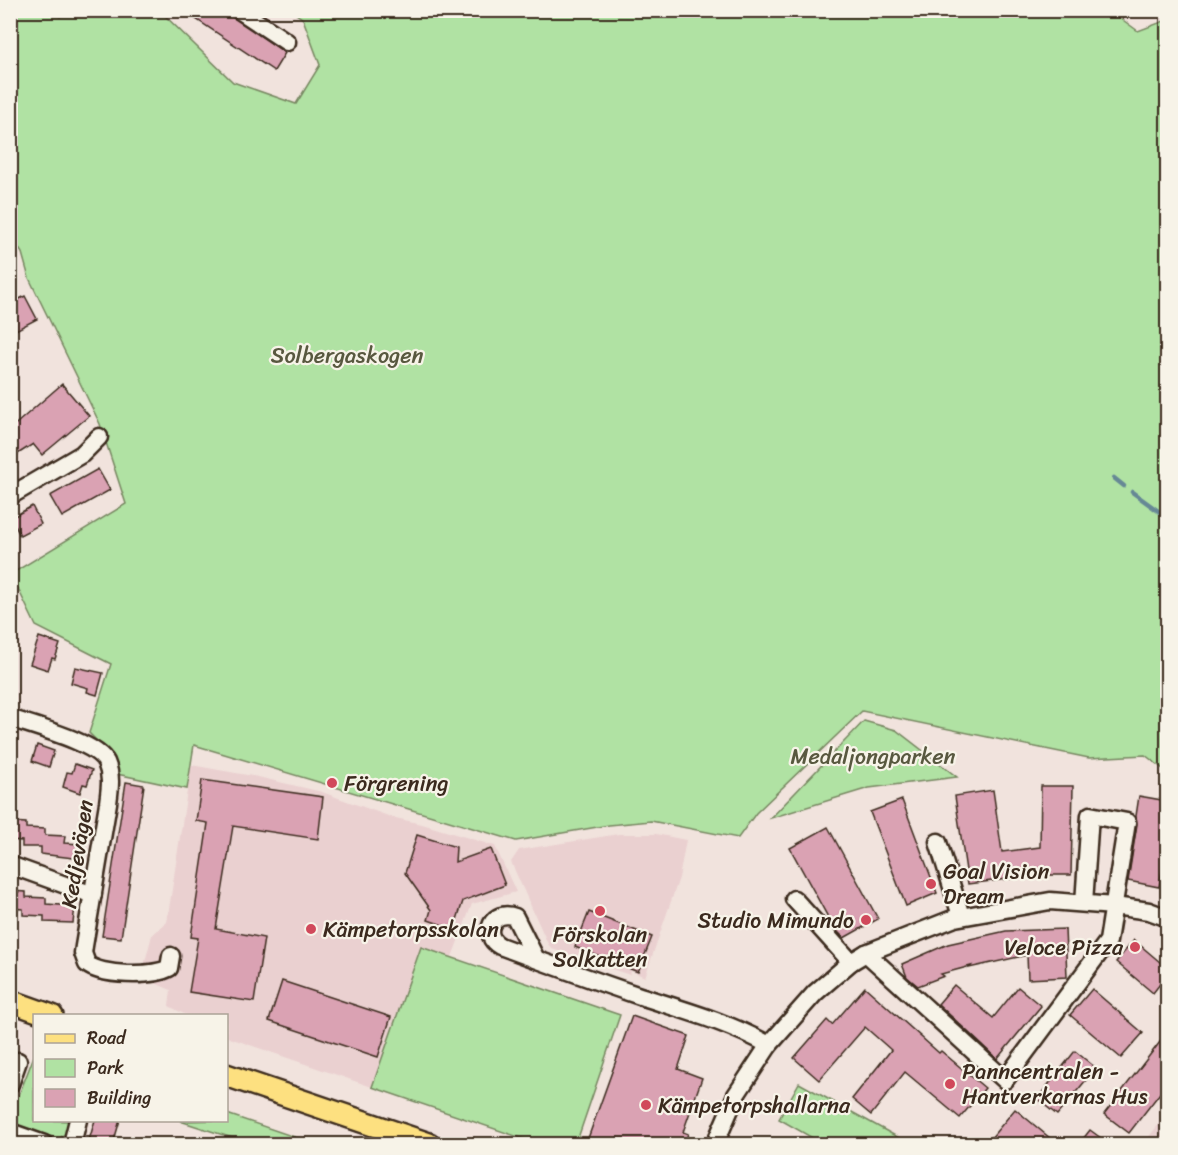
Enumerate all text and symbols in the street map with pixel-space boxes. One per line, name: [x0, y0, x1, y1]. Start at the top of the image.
park label: Solbergaskogen: [271, 336, 424, 375]
park label: Medaljongparken: [790, 737, 956, 776]
place label: Förgrening: [344, 764, 449, 803]
marker: Förgrening: [325, 776, 339, 790]
street label: Kedjevägen: [49, 797, 105, 911]
place label: Goal Vision Dream: [943, 852, 1049, 916]
marker: Goal Vision Dream: [924, 877, 938, 891]
place label: Studio Mimundo: [697, 901, 854, 940]
marker: Förskolan Solkatten: [593, 904, 607, 918]
place label: Kämpetorpsskolan: [323, 910, 499, 949]
marker: Studio Mimundo: [859, 913, 873, 927]
place label: Förskolan Solkatten: [553, 915, 647, 979]
marker: Kämpetorpsskolan: [304, 922, 318, 936]
place label: Veloce Pizza: [1004, 928, 1124, 967]
marker: Veloce Pizza: [1128, 940, 1142, 954]
legend: [33, 1014, 228, 1122]
text: Road: [87, 1022, 127, 1054]
text: Park: [87, 1052, 124, 1084]
place label: Panncentralen - Hantverkarnas Hus: [962, 1052, 1148, 1116]
marker: Panncentralen - Hantverkarnas Hus: [943, 1077, 957, 1091]
text: Building: [87, 1082, 151, 1114]
place label: Kämpetorpshallarna: [658, 1086, 851, 1125]
marker: Kämpetorpshallarna: [639, 1098, 653, 1112]

